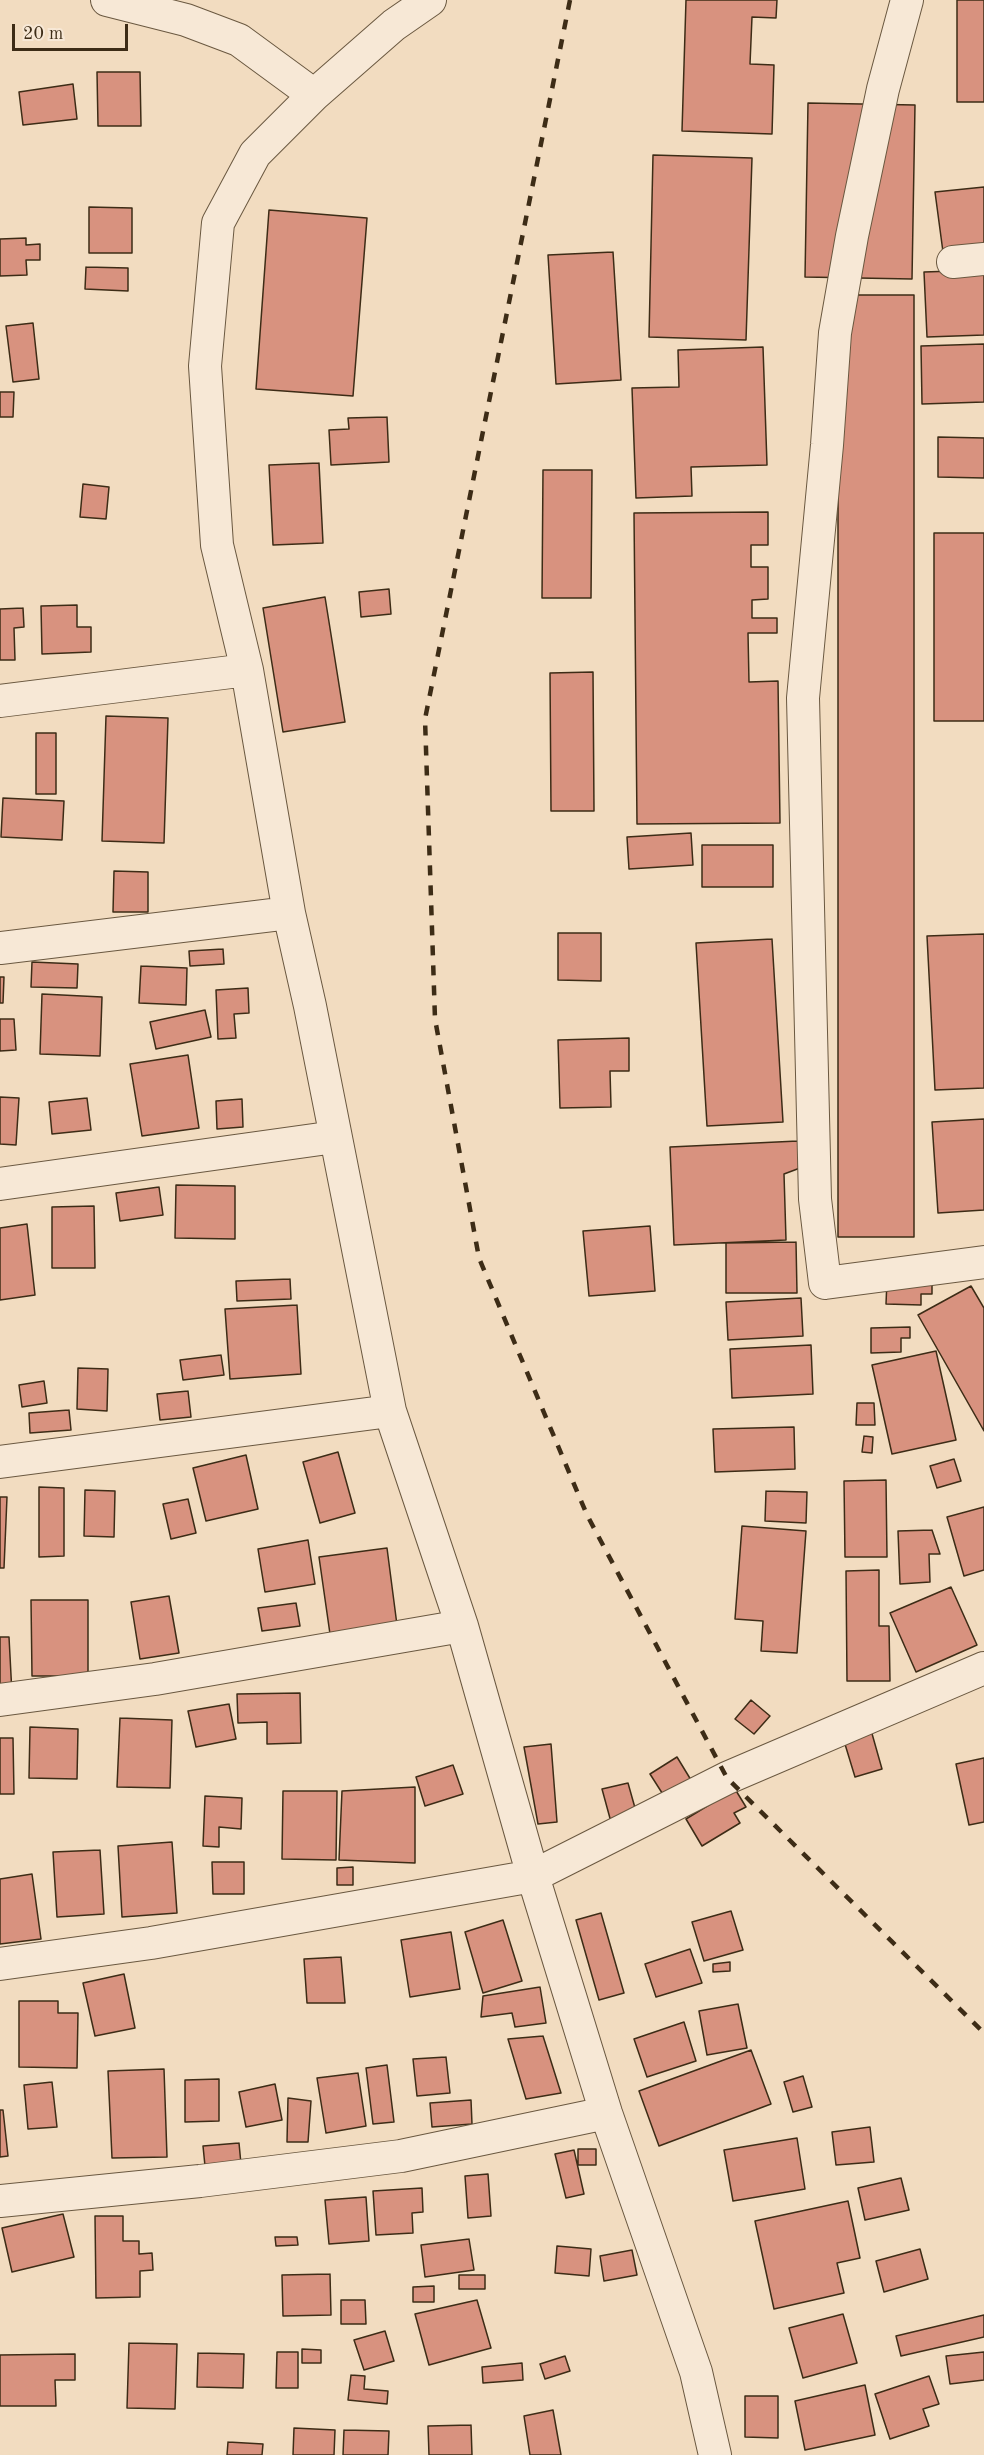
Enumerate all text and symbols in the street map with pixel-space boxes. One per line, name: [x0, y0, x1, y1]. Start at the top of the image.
scale bar: [15, 12, 130, 50]
text: 20 m: [23, 25, 63, 43]

